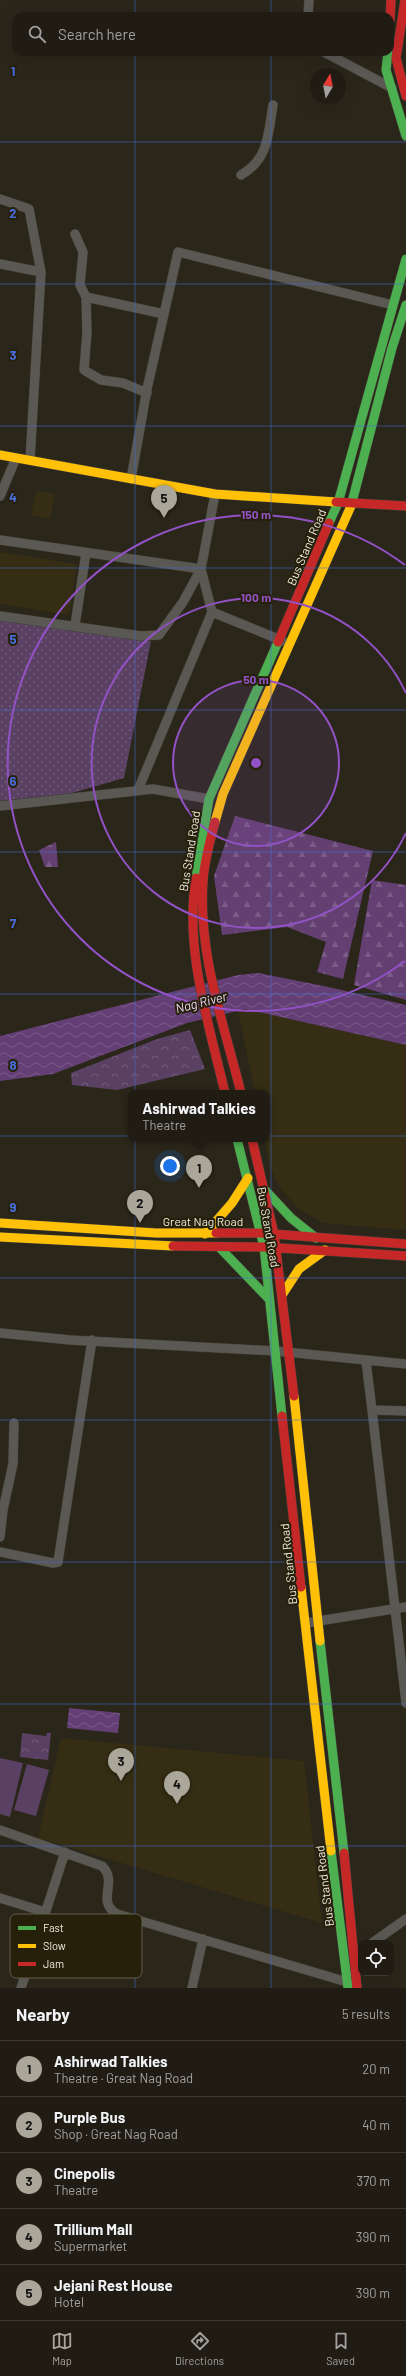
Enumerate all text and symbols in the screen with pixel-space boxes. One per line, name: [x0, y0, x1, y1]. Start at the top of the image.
search box: [12, 12, 394, 56]
icon: search: [26, 23, 48, 45]
text: Search here: [58, 25, 136, 43]
text: 1: [11, 63, 15, 79]
north arrow: [310, 68, 346, 104]
text: 2: [9, 205, 17, 221]
text: 3: [9, 347, 17, 363]
pin: 5: [151, 485, 177, 518]
text: 4: [9, 489, 17, 505]
text: 150 m: [241, 507, 271, 521]
street label: Bus Stand Road: [284, 507, 328, 587]
text: 100 m: [241, 590, 271, 604]
text: 5: [9, 631, 17, 647]
text: 50 m: [243, 672, 269, 686]
centre of rings: [249, 756, 263, 770]
text: 6: [10, 773, 17, 789]
street label: Bus Stand Road: [176, 810, 202, 892]
text: 7: [10, 915, 17, 931]
water label: Nag River: [173, 988, 229, 1016]
text: 8: [9, 1057, 17, 1073]
popup: [128, 1090, 270, 1142]
text: Ashirwad Talkies: [142, 1099, 256, 1117]
text: Theatre: [142, 1117, 186, 1133]
pin: 1: [186, 1155, 212, 1188]
your location: [160, 1156, 180, 1176]
street label: Bus Stand Road: [255, 1186, 283, 1268]
pin: 2: [127, 1190, 153, 1223]
text: 9: [10, 1199, 17, 1215]
street label: Great Nag Road: [163, 1214, 243, 1228]
street label: Bus Stand Road: [277, 1523, 299, 1605]
pin: 3: [108, 1748, 134, 1781]
pin: 4: [164, 1771, 190, 1804]
street label: Bus Stand Road: [312, 1845, 336, 1927]
legend: [10, 1914, 142, 1978]
text: Fast: [43, 1921, 64, 1934]
text: Slow: [43, 1939, 66, 1952]
map controls: [358, 1940, 394, 1976]
button: locate: [358, 1940, 394, 1976]
text: Jam: [43, 1957, 64, 1970]
text: Nearby: [16, 2004, 70, 2024]
text: 5 results: [342, 2006, 390, 2022]
text: Ashirwad Talkies: [54, 2052, 168, 2070]
text: 1: [27, 2061, 31, 2077]
text: 20 m: [362, 2061, 390, 2077]
text: Theatre · Great Nag Road: [54, 2070, 193, 2086]
text: Purple Bus: [54, 2108, 125, 2126]
text: 2: [25, 2117, 33, 2133]
text: 40 m: [362, 2117, 390, 2133]
text: Shop · Great Nag Road: [54, 2126, 178, 2142]
text: Cinepolis: [54, 2164, 115, 2182]
text: 3: [25, 2173, 33, 2189]
text: 370 m: [356, 2173, 390, 2189]
text: Theatre: [54, 2182, 98, 2198]
text: Trillium Mall: [54, 2220, 132, 2238]
text: 4: [25, 2229, 33, 2245]
text: 390 m: [356, 2229, 390, 2245]
text: Supermarket: [54, 2238, 127, 2254]
text: Jejani Rest House: [54, 2276, 173, 2294]
text: 5: [25, 2285, 33, 2301]
text: 390 m: [356, 2285, 390, 2301]
text: Hotel: [54, 2294, 84, 2310]
tab: Map: [51, 2330, 73, 2367]
tab: Directions: [175, 2330, 224, 2367]
tab: Saved: [326, 2330, 355, 2367]

